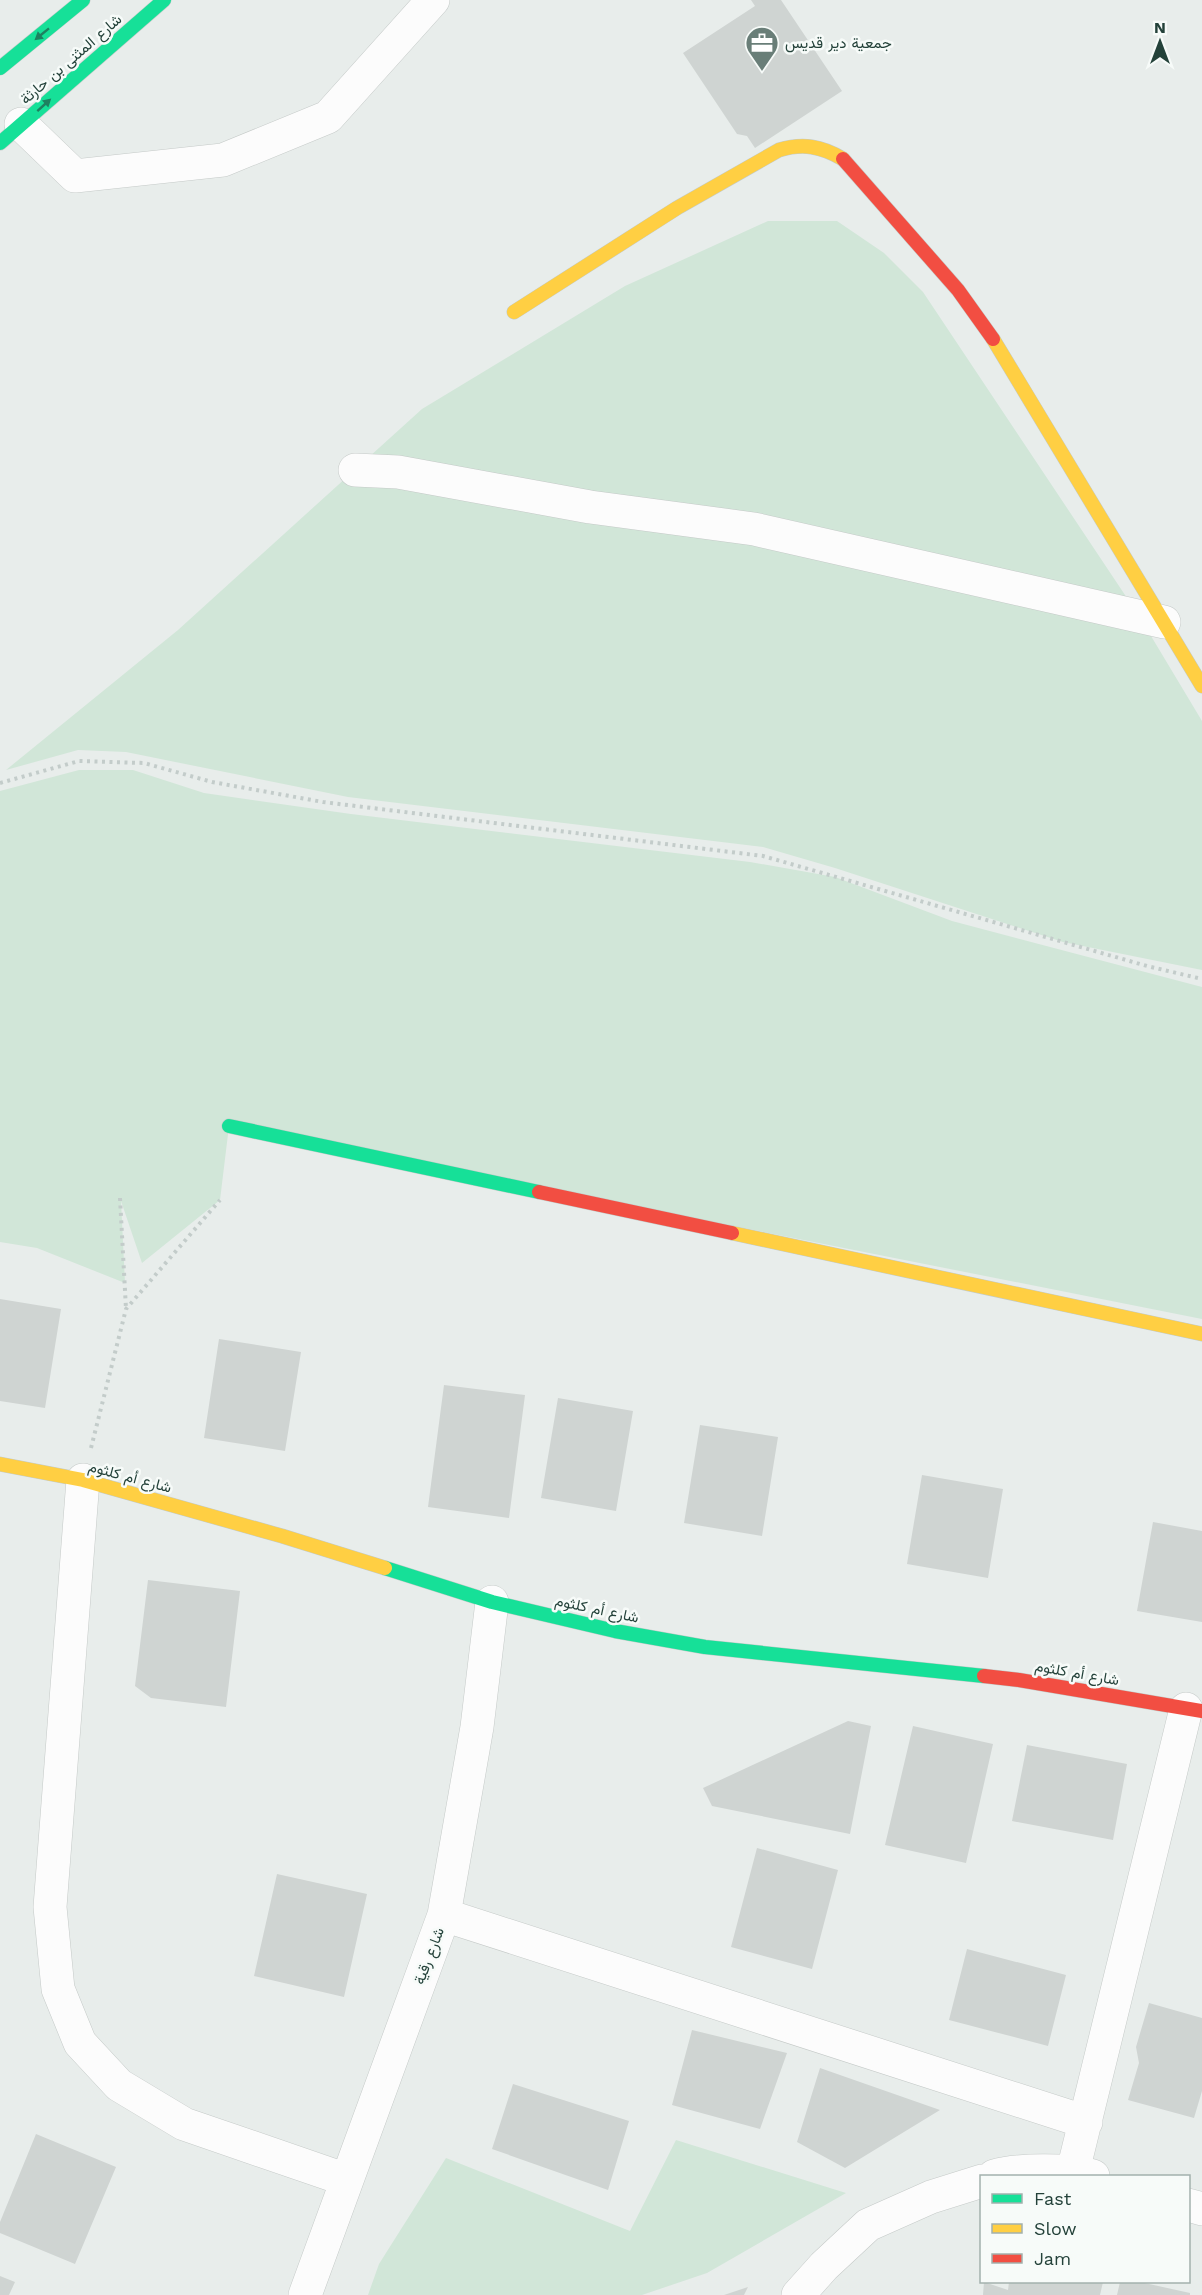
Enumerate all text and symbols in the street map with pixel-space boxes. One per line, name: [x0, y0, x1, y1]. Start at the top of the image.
street label: شارع المثنى بن حارثة: [17, 10, 127, 109]
north arrow: [1130, 12, 1190, 72]
text: N: [1154, 18, 1166, 37]
office icon: جمعية دير قديس: [744, 25, 780, 72]
one-way arrow: [34, 27, 49, 39]
place label: جمعية دير قديس: [785, 34, 892, 53]
one-way arrow: [36, 98, 52, 111]
street label: شارع أم كلثوم: [86, 1457, 174, 1499]
street label: شارع أم كلثوم: [553, 1591, 641, 1629]
street label: شارع أم كلثوم: [1033, 1657, 1121, 1691]
street label: شارع رقية: [410, 1925, 450, 1988]
legend: [980, 2175, 1190, 2283]
text: Fast: [1034, 2188, 1072, 2209]
text: Slow: [1034, 2218, 1077, 2239]
text: Jam: [1034, 2248, 1071, 2269]

